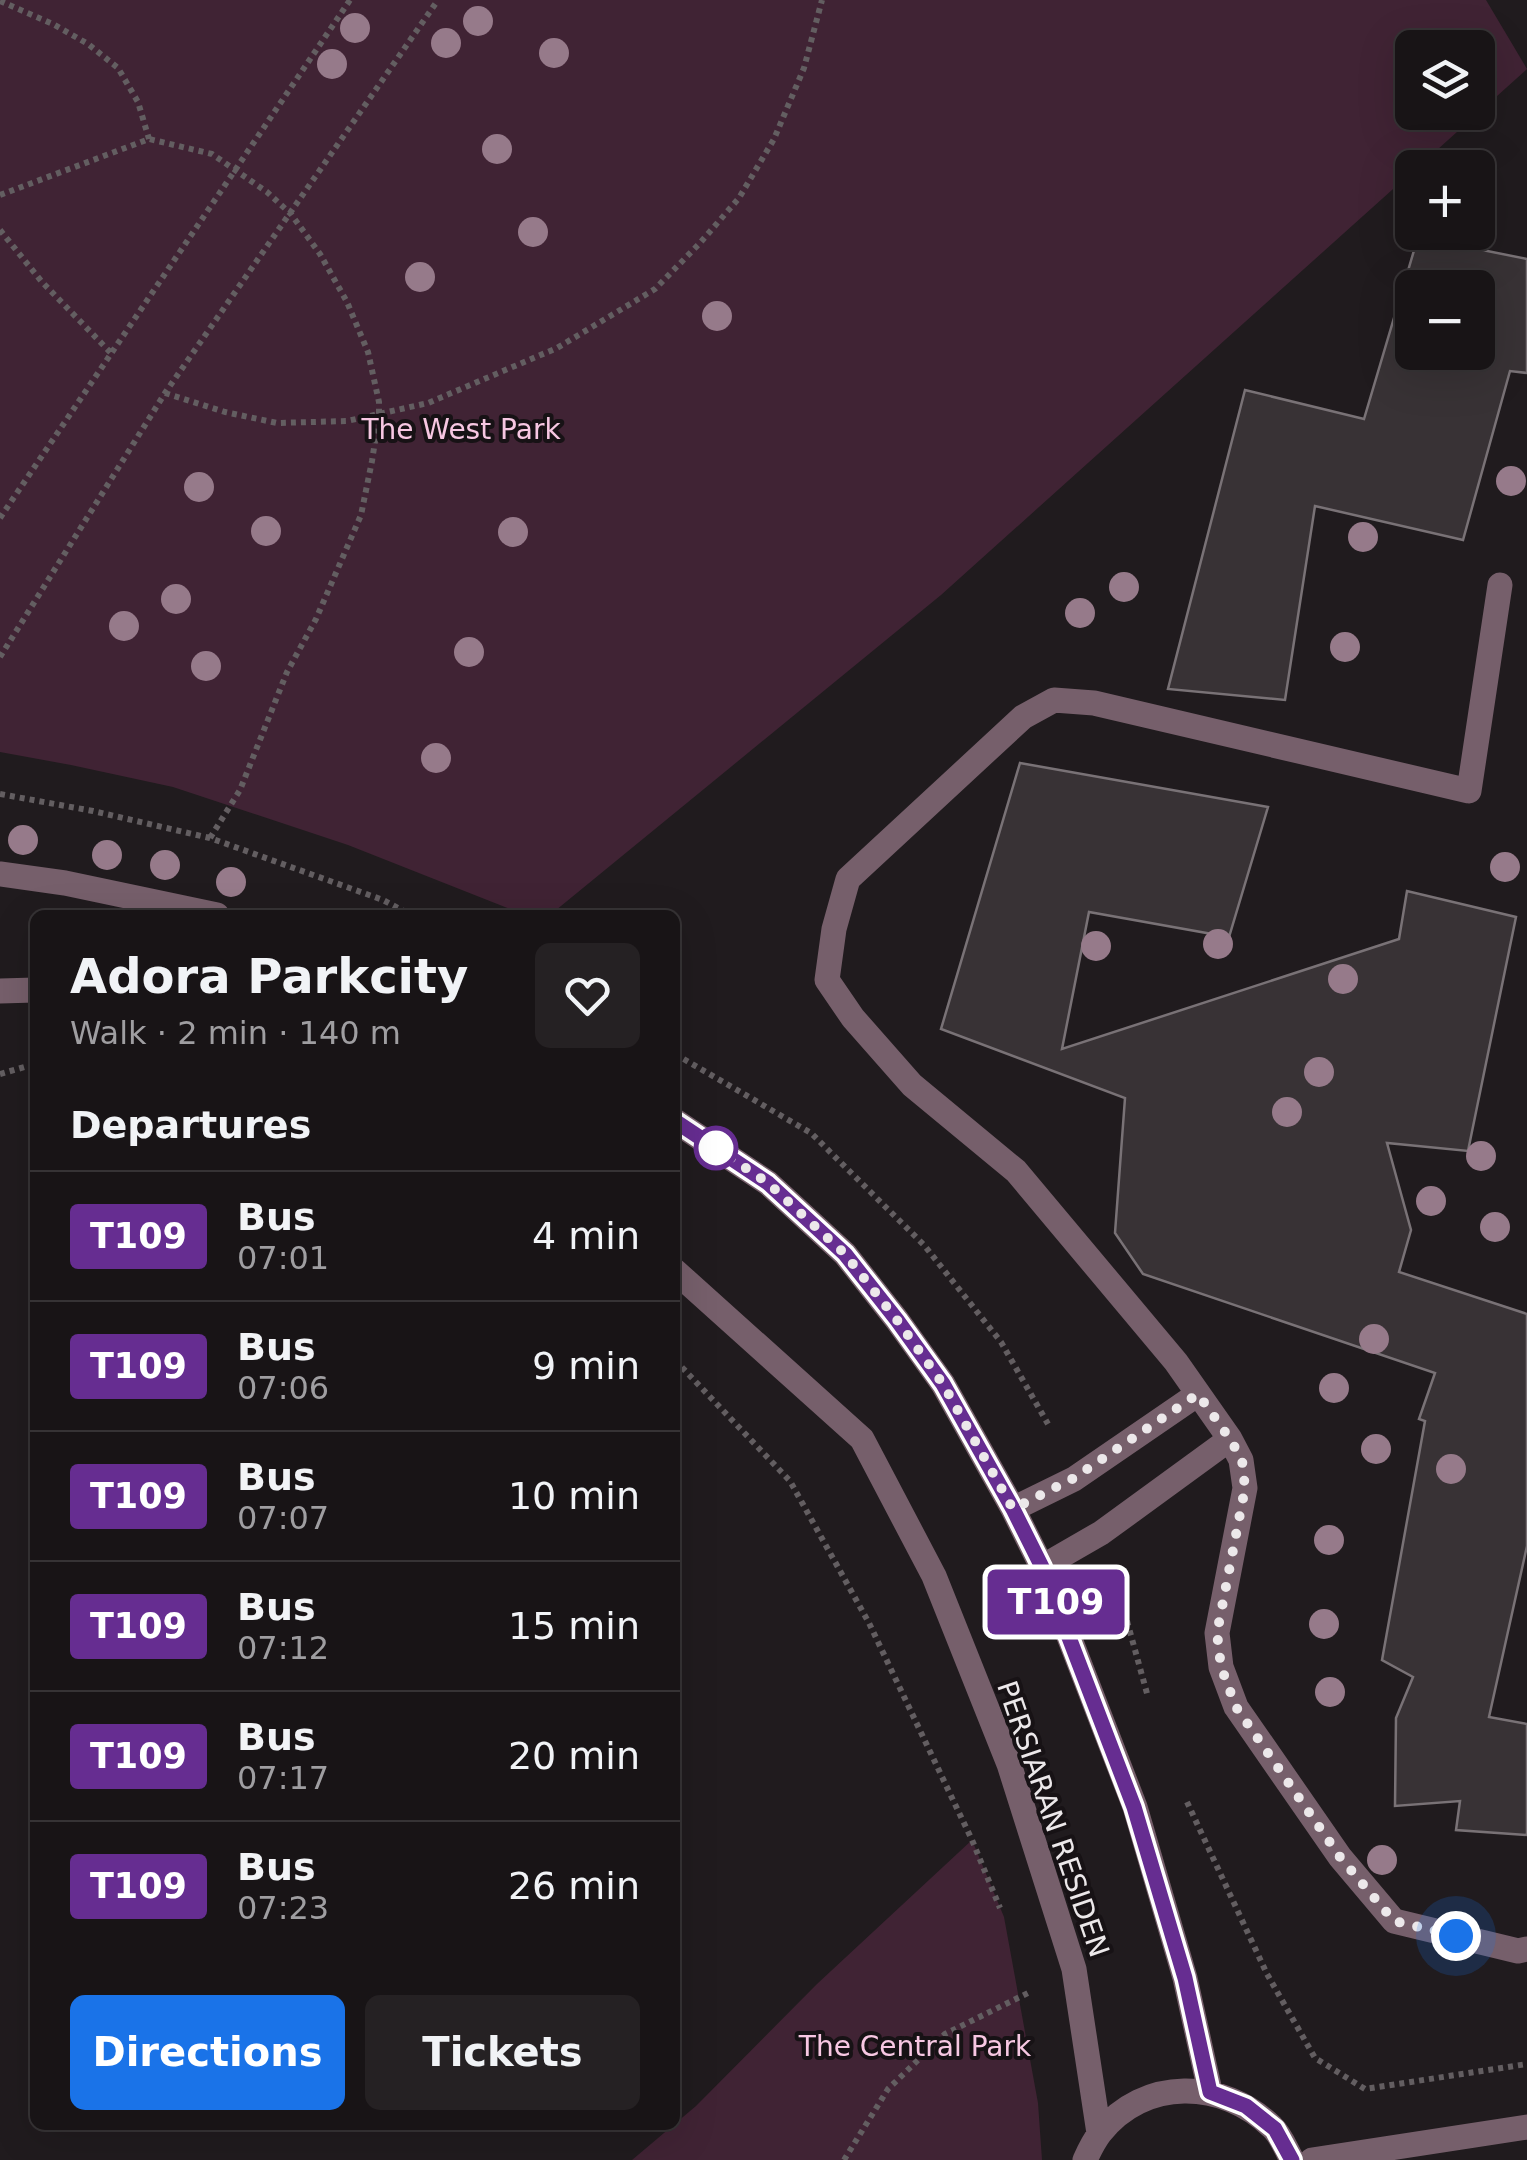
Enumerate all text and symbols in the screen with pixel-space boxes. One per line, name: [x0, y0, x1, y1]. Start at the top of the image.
map controls: [1395, 30, 1495, 370]
button: layers: [1395, 30, 1495, 130]
button: +: [1395, 150, 1495, 250]
button: −: [1395, 270, 1495, 370]
park label: The West Park: [360, 413, 561, 446]
button: heart: [535, 943, 640, 1048]
text: Adora Parkcity: [70, 948, 468, 1004]
text: Walk · 2 min · 140 m: [70, 1014, 401, 1052]
text: Departures: [70, 1103, 311, 1147]
unlabelled marker: [695, 1127, 737, 1169]
text: Bus: [237, 1195, 316, 1239]
text: 4 min: [532, 1214, 640, 1258]
text: T109: [90, 1216, 187, 1256]
text: 07:01: [237, 1239, 329, 1277]
text: Bus: [237, 1325, 316, 1369]
text: 9 min: [532, 1344, 640, 1388]
text: T109: [90, 1346, 187, 1386]
text: 07:06: [237, 1369, 329, 1407]
text: Bus: [237, 1455, 316, 1499]
text: 10 min: [508, 1474, 640, 1518]
text: T109: [90, 1476, 187, 1516]
text: 07:07: [237, 1499, 329, 1537]
line badge: T109: [986, 1570, 1126, 1634]
text: T109: [1008, 1582, 1104, 1622]
text: Bus: [237, 1585, 316, 1629]
text: 15 min: [508, 1604, 640, 1648]
text: T109: [90, 1606, 187, 1646]
text: 07:12: [237, 1629, 329, 1667]
street label: PERSIARAN RESIDEN: [990, 1677, 1116, 1961]
text: Bus: [237, 1715, 316, 1759]
text: 20 min: [508, 1734, 640, 1778]
text: T109: [90, 1736, 187, 1776]
text: 07:17: [237, 1759, 329, 1797]
text: Bus: [237, 1845, 316, 1889]
text: 26 min: [508, 1864, 640, 1908]
text: T109: [90, 1866, 187, 1906]
text: 07:23: [237, 1889, 329, 1927]
your location: [1431, 1911, 1481, 1961]
button: Directions: [70, 1995, 345, 2110]
button: Tickets: [365, 1995, 640, 2110]
park label: The Central Park: [798, 2030, 1032, 2063]

